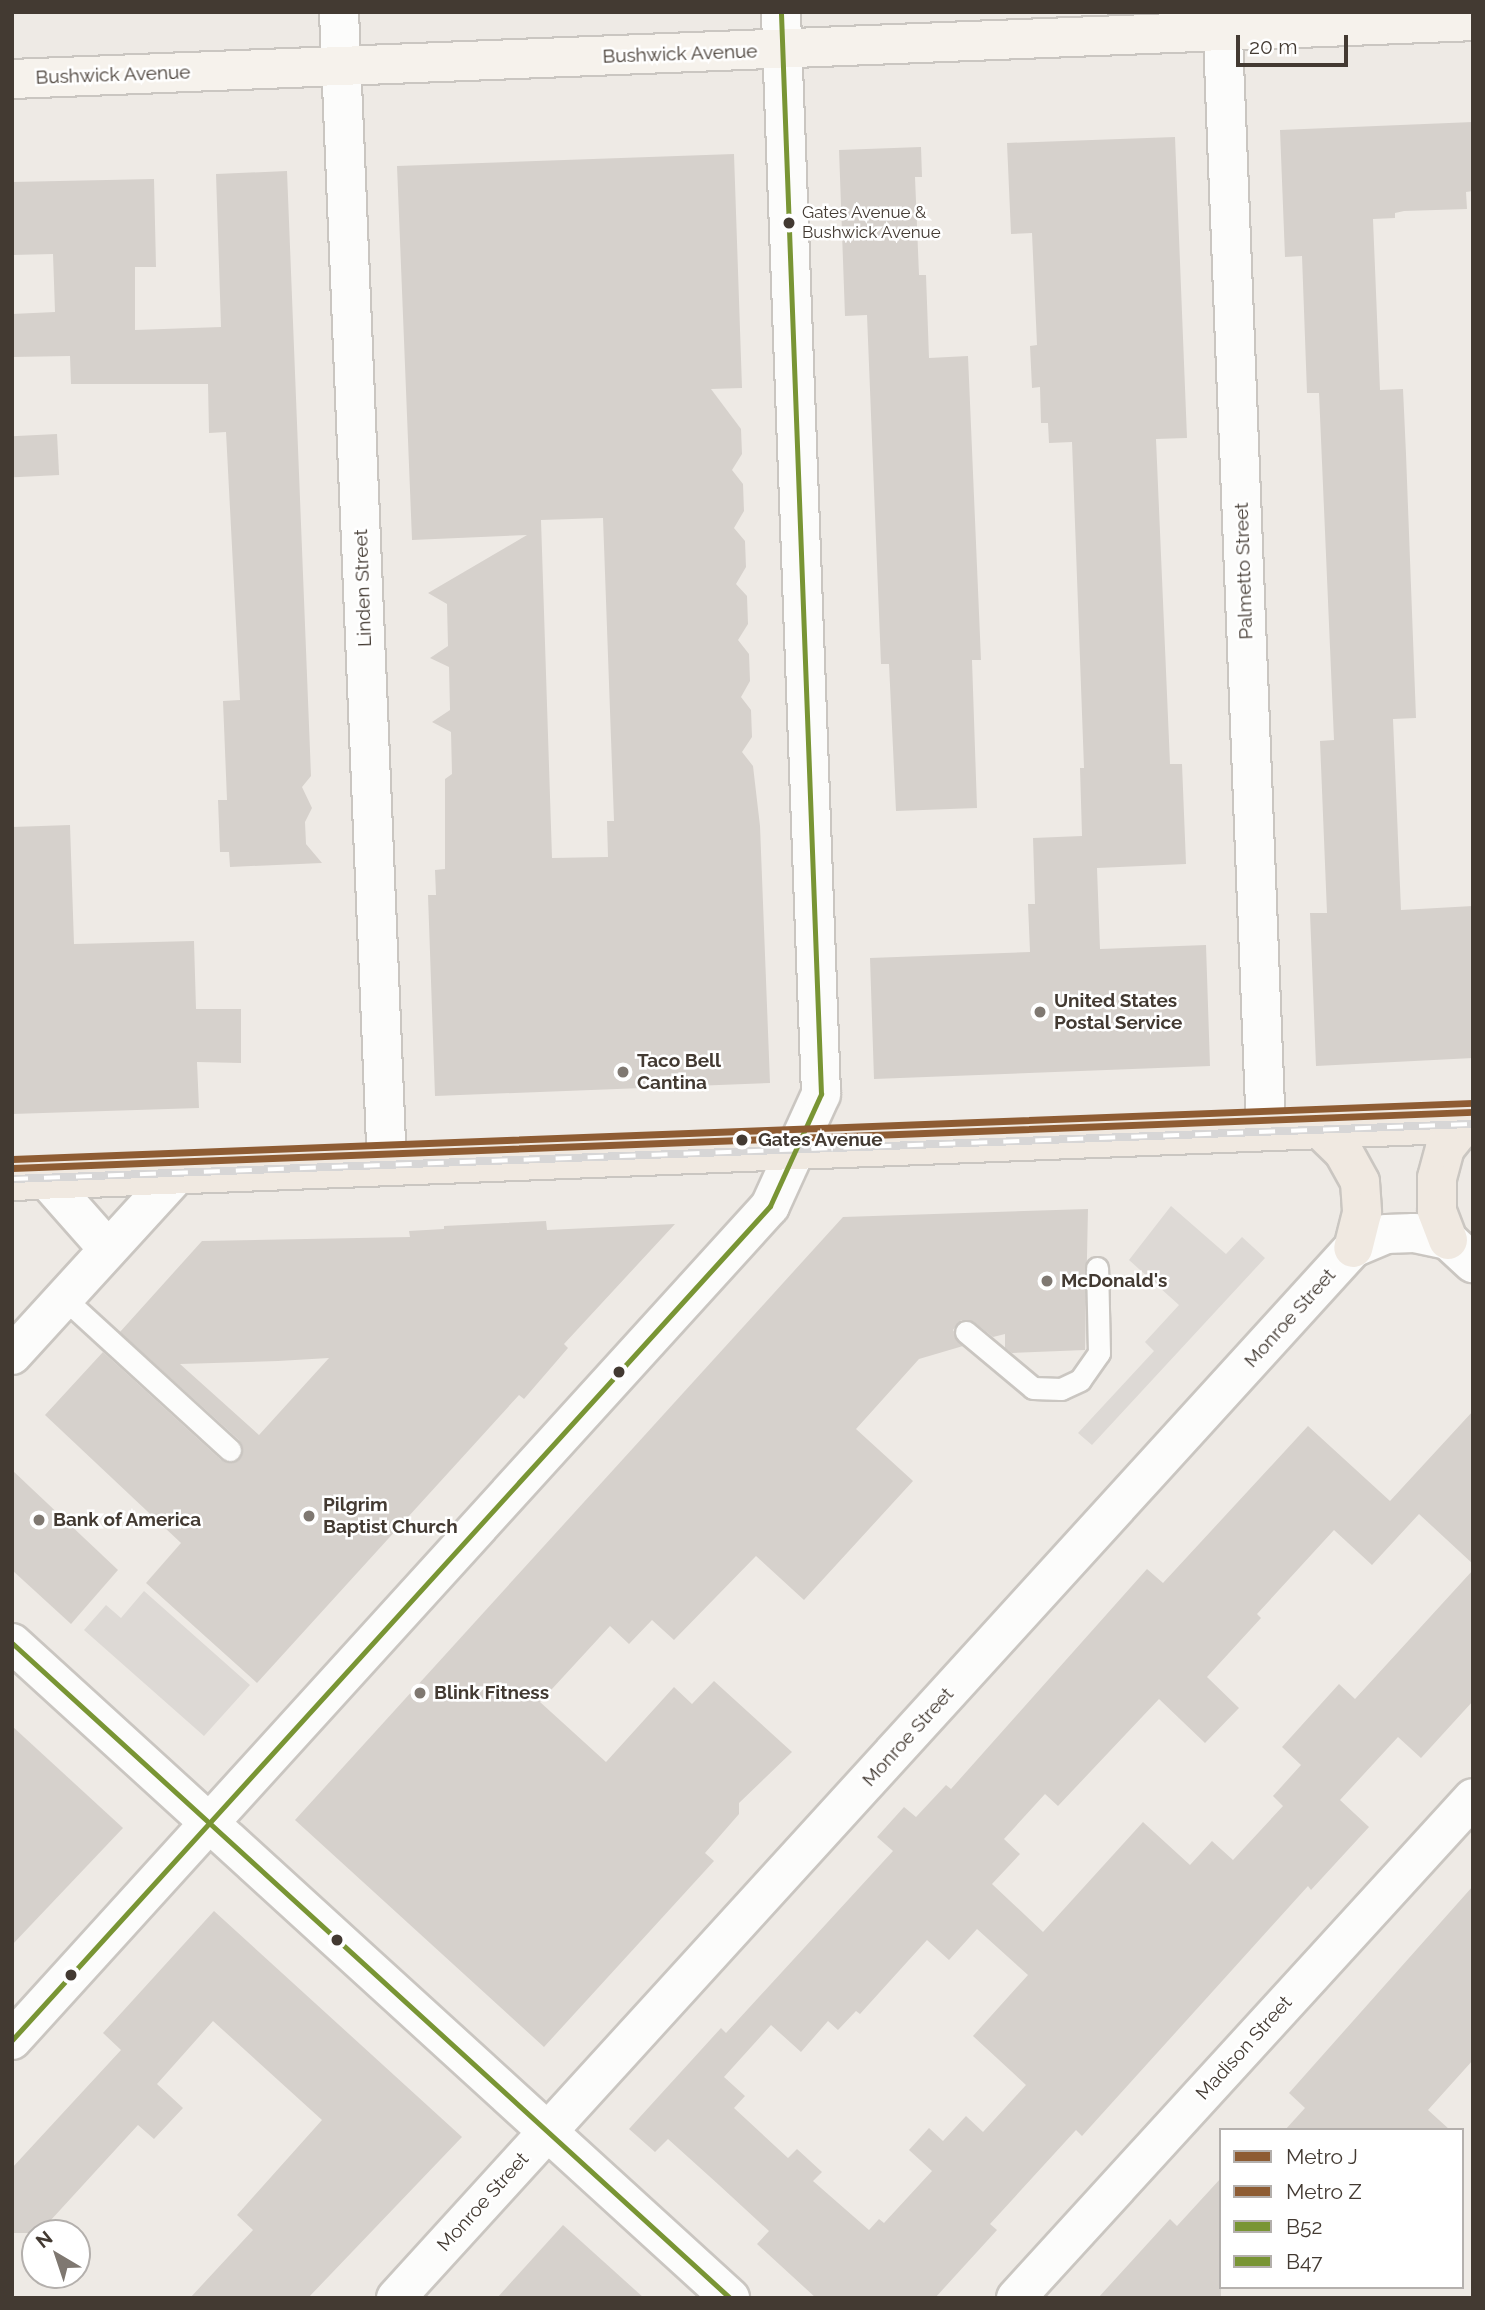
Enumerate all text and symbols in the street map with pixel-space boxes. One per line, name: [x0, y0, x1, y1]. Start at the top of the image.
scale bar: [1240, 21, 1352, 65]
text: 20 m: [1249, 34, 1297, 59]
street label: Bushwick Avenue: [602, 40, 758, 68]
street label: Bushwick Avenue: [35, 61, 191, 89]
place label: Gates Avenue & Bushwick Avenue: [802, 203, 941, 243]
marker: Gates Avenue & Bushwick Avenue: [782, 216, 796, 230]
street label: Palmetto Street: [1230, 502, 1258, 640]
street label: Linden Street: [350, 529, 376, 647]
place label: United States Postal Service: [1054, 990, 1183, 1034]
marker: United States Postal Service: [1032, 1004, 1048, 1020]
place label: Taco Bell Cantina: [637, 1050, 721, 1094]
marker: Taco Bell Cantina: [615, 1064, 631, 1080]
place label: Gates Avenue: [758, 1129, 883, 1151]
marker: Gates Avenue: [732, 1130, 752, 1150]
street label: Monroe Street: [1240, 1264, 1340, 1372]
place label: McDonald's: [1061, 1270, 1167, 1292]
marker: McDonald's: [1039, 1273, 1055, 1289]
unlabelled marker: [612, 1365, 626, 1379]
place label: Pilgrim Baptist Church: [323, 1494, 458, 1538]
marker: Pilgrim Baptist Church: [301, 1508, 317, 1524]
place label: Bank of America: [53, 1509, 202, 1531]
marker: Bank of America: [31, 1512, 47, 1528]
place label: Blink Fitness: [434, 1682, 549, 1704]
street label: Monroe Street: [858, 1683, 958, 1791]
marker: Blink Fitness: [412, 1685, 428, 1701]
unlabelled marker: [330, 1933, 344, 1947]
unlabelled marker: [64, 1968, 78, 1982]
street label: Madison Street: [1191, 1991, 1297, 2105]
legend: [1219, 2128, 1464, 2289]
text: Metro J: [1286, 2144, 1358, 2169]
street label: Monroe Street: [433, 2148, 533, 2256]
text: Metro Z: [1286, 2179, 1362, 2204]
text: B52: [1286, 2214, 1322, 2239]
north arrow: [21, 2219, 91, 2289]
text: N: [31, 2226, 57, 2252]
text: B47: [1286, 2249, 1323, 2274]

